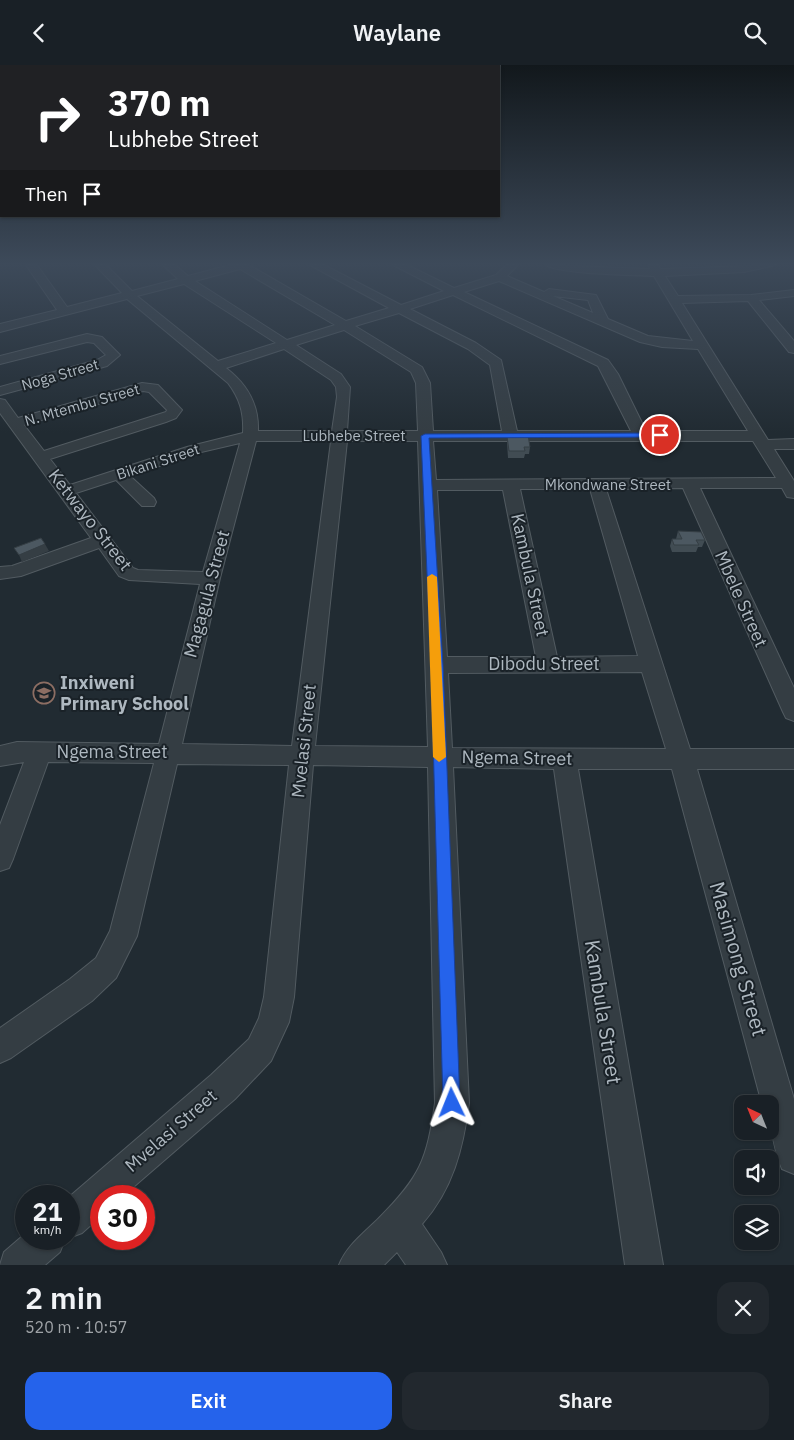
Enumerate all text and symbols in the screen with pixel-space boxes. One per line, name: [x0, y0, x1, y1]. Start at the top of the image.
text: Waylane: [353, 18, 441, 47]
icon: back: [25, 19, 53, 47]
icon: search: [741, 19, 769, 47]
text: 370 m: [108, 80, 211, 126]
icon: right: [25, 85, 90, 150]
text: Lubhebe Street: [108, 124, 259, 153]
icon: arrive: [78, 180, 106, 208]
text: Then: [25, 182, 68, 206]
street label: Noga Street: [19, 354, 101, 395]
street label: N. Mtembu Street: [22, 379, 142, 430]
pin: [639, 414, 681, 456]
icon: arrive: [646, 421, 674, 449]
street label: Lubhebe Street: [303, 426, 405, 445]
street label: Bikani Street: [114, 439, 202, 484]
street label: Ketwayo Street: [43, 464, 137, 575]
street label: Mkondwane Street: [545, 475, 671, 494]
street label: Kambula Street: [506, 511, 555, 639]
street label: Magagula Street: [178, 528, 235, 660]
street label: Mbele Street: [710, 547, 773, 651]
street label: Dibodu Street: [488, 652, 600, 675]
place label: Inxiweni Primary School: [60, 671, 189, 715]
school or university icon: Inxiweni Primary School: [32, 681, 56, 705]
street label: Mvelasi Street: [286, 683, 321, 799]
street label: Ngema Street: [57, 740, 167, 763]
street label: Ngema Street: [461, 745, 573, 770]
street label: Masimong Street: [704, 878, 774, 1039]
street label: Kambula Street: [579, 937, 629, 1086]
position arrow: [425, 1076, 477, 1128]
street label: Mvelasi Street: [120, 1084, 221, 1177]
north arrow: [734, 1095, 779, 1140]
map controls: [734, 1095, 779, 1250]
button: sound: [734, 1150, 779, 1195]
speed limit sign: 30: [90, 1185, 155, 1250]
text: 21: [32, 1195, 63, 1228]
button: layers: [734, 1205, 779, 1250]
text: km/h: [33, 1222, 62, 1237]
text: 2 min: [25, 1278, 103, 1317]
button: close: [717, 1282, 769, 1334]
text: 520 m · 10:57: [25, 1317, 127, 1337]
button: Exit: [25, 1372, 392, 1430]
button: Share: [402, 1372, 769, 1430]

